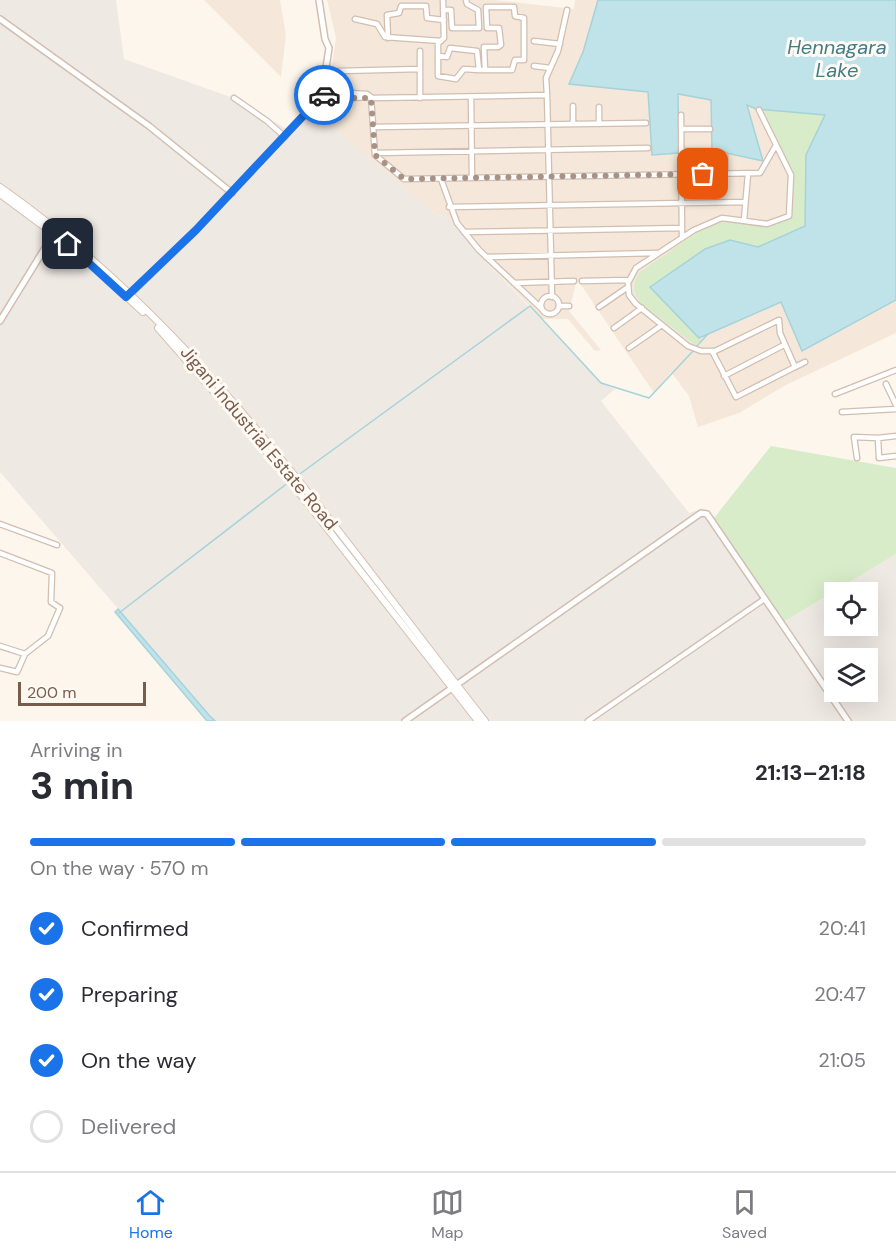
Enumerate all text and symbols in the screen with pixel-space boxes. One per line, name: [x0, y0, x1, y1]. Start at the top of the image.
water label: Hennagara Lake: [787, 34, 887, 83]
courier: [294, 65, 354, 125]
icon: car: [308, 79, 341, 112]
pin: [677, 148, 728, 199]
icon: bag: [686, 157, 719, 190]
pin: [42, 218, 93, 269]
icon: home: [51, 227, 84, 260]
street label: Jigani Industrial Estate Road: [175, 341, 343, 535]
map controls: [824, 582, 878, 702]
button: locate: [824, 582, 878, 636]
button: layers: [824, 648, 878, 702]
scale bar: [18, 679, 146, 706]
text: 200 m: [27, 682, 76, 703]
text: Arriving in: [30, 737, 122, 763]
text: 21:13–21:18: [755, 758, 866, 787]
text: 3 min: [30, 760, 134, 811]
text: On the way · 570 m: [30, 855, 209, 881]
icon: check: [30, 912, 63, 945]
text: Confirmed: [81, 914, 189, 943]
text: 20:41: [819, 915, 866, 941]
icon: check: [30, 978, 63, 1011]
text: Preparing: [81, 980, 178, 1009]
text: 20:47: [814, 981, 866, 1007]
icon: check: [30, 1044, 63, 1077]
text: On the way: [81, 1046, 196, 1075]
text: 21:05: [818, 1047, 866, 1073]
text: Delivered: [81, 1112, 176, 1141]
tab: Home: [129, 1186, 173, 1243]
tab: Map: [431, 1186, 464, 1243]
tab: Saved: [722, 1186, 767, 1243]

